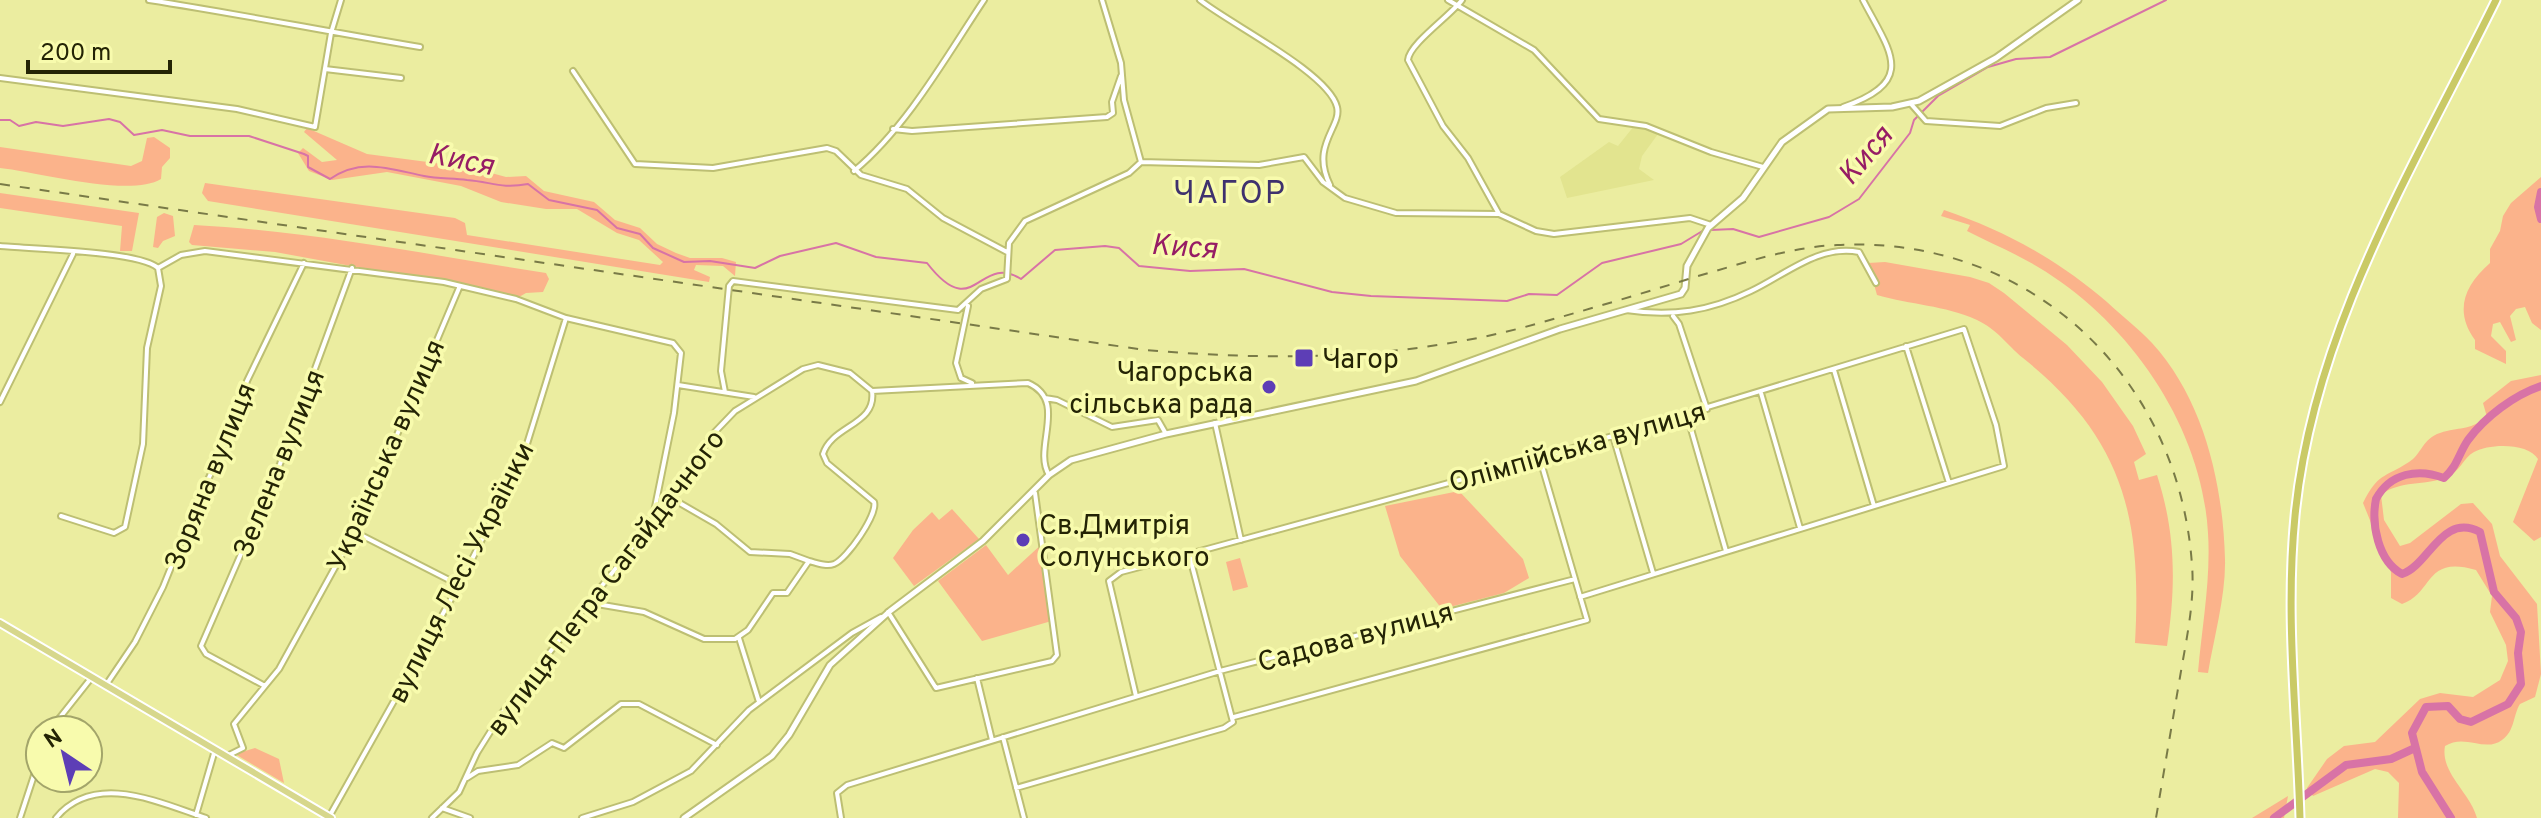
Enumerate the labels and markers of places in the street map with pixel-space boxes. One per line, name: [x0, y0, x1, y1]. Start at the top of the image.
place label: Чагор: [1322, 343, 1399, 379]
marker: Чагор: [1293, 347, 1315, 369]
place label: Чагорська сільська рада: [1069, 356, 1253, 424]
marker: Чагорська сільська рада: [1260, 378, 1278, 396]
place label: Св.Дмитрія Солунського: [1039, 509, 1210, 577]
marker: Св.Дмитрія Солунського: [1014, 531, 1032, 549]

